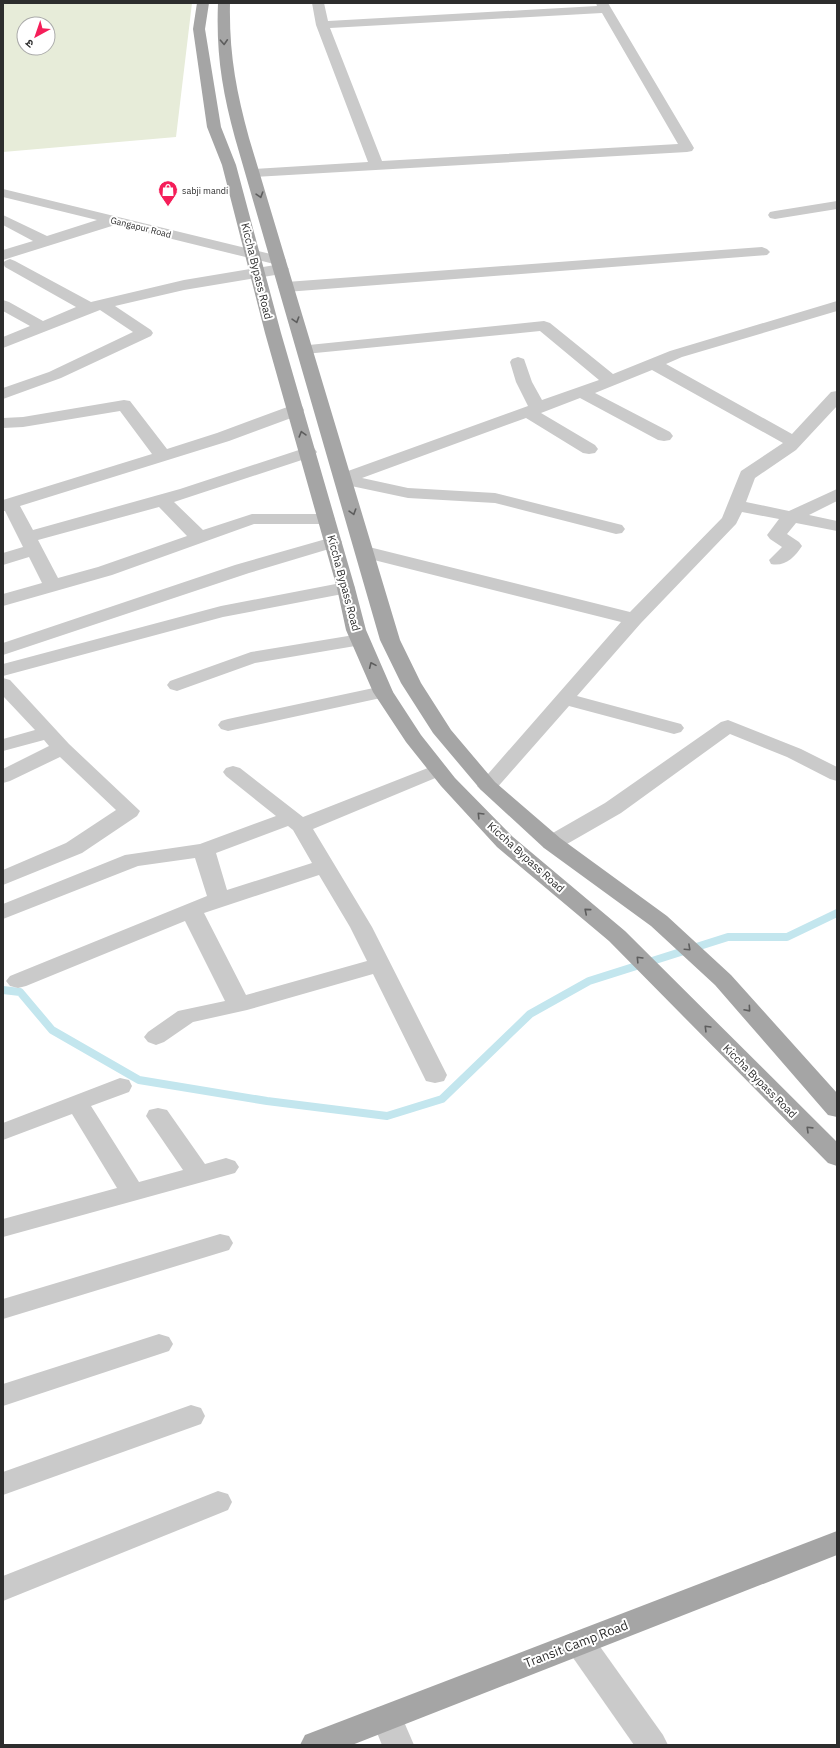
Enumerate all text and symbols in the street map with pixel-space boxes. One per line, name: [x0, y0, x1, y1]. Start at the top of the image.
north arrow: [16, 16, 56, 56]
text: उ: [22, 36, 37, 51]
one-way arrow: [219, 39, 228, 45]
shop icon: sabji mandi: [157, 179, 179, 207]
place label: sabji mandi: [182, 185, 228, 196]
one-way arrow: [255, 191, 264, 198]
street label: Gangapur Road: [110, 214, 172, 240]
street label: Kiccha Bypass Road: [238, 221, 276, 321]
one-way arrow: [291, 316, 300, 323]
one-way arrow: [298, 431, 307, 438]
one-way arrow: [348, 508, 357, 515]
street label: Kiccha Bypass Road: [324, 533, 364, 633]
one-way arrow: [368, 662, 376, 669]
one-way arrow: [477, 812, 485, 820]
street label: Kiccha Bypass Road: [485, 819, 567, 895]
one-way arrow: [584, 909, 592, 916]
one-way arrow: [683, 943, 691, 951]
one-way arrow: [636, 956, 644, 964]
one-way arrow: [744, 1005, 751, 1012]
one-way arrow: [704, 1025, 712, 1033]
street label: Kiccha Bypass Road: [720, 1041, 800, 1121]
one-way arrow: [806, 1127, 814, 1134]
street label: Transit Camp Road: [522, 1616, 630, 1672]

